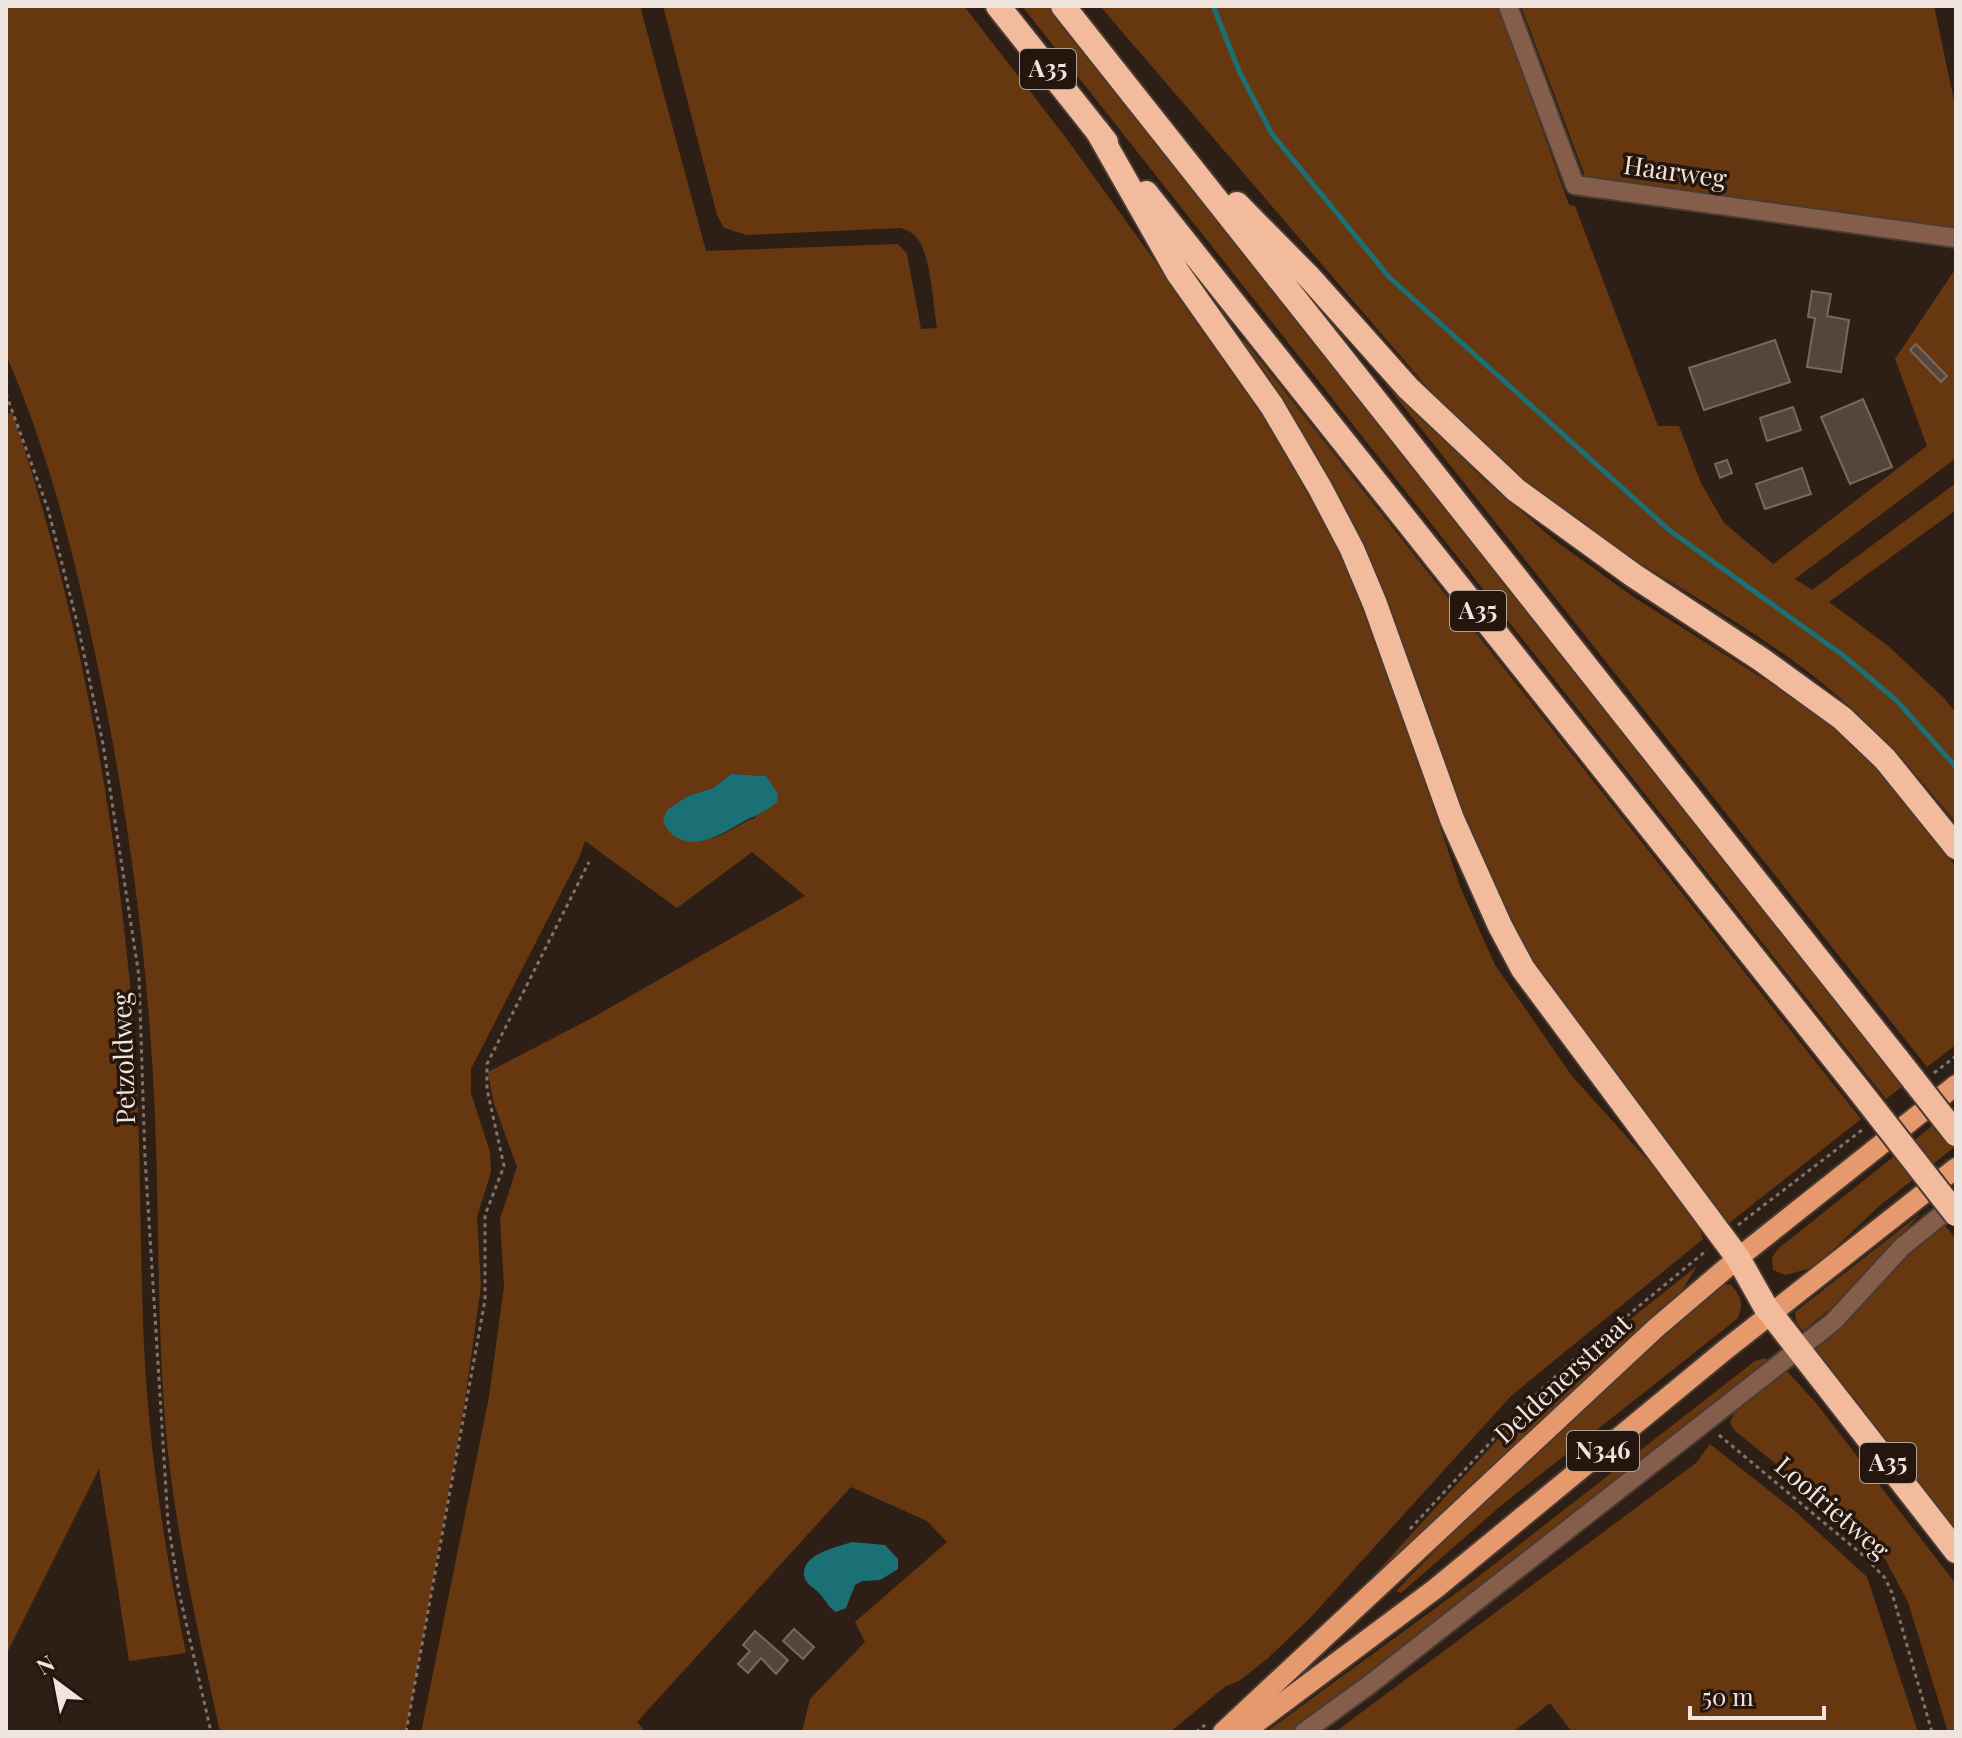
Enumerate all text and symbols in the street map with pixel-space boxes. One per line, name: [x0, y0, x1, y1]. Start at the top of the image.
road number: A35: [1020, 49, 1076, 89]
street label: Haarweg: [1621, 146, 1729, 195]
road number: A35: [1450, 591, 1506, 631]
street label: Petzoldweg: [103, 991, 142, 1125]
street label: Deldenerstraat: [1486, 1305, 1639, 1450]
road number: N346: [1567, 1431, 1639, 1471]
road number: A35: [1860, 1443, 1916, 1483]
street label: Loofrietweg: [1768, 1448, 1898, 1566]
north arrow: [16, 1642, 96, 1722]
text: N: [30, 1647, 60, 1681]
scale bar: [1690, 1670, 1824, 1720]
text: 50 m: [1702, 1680, 1754, 1712]

